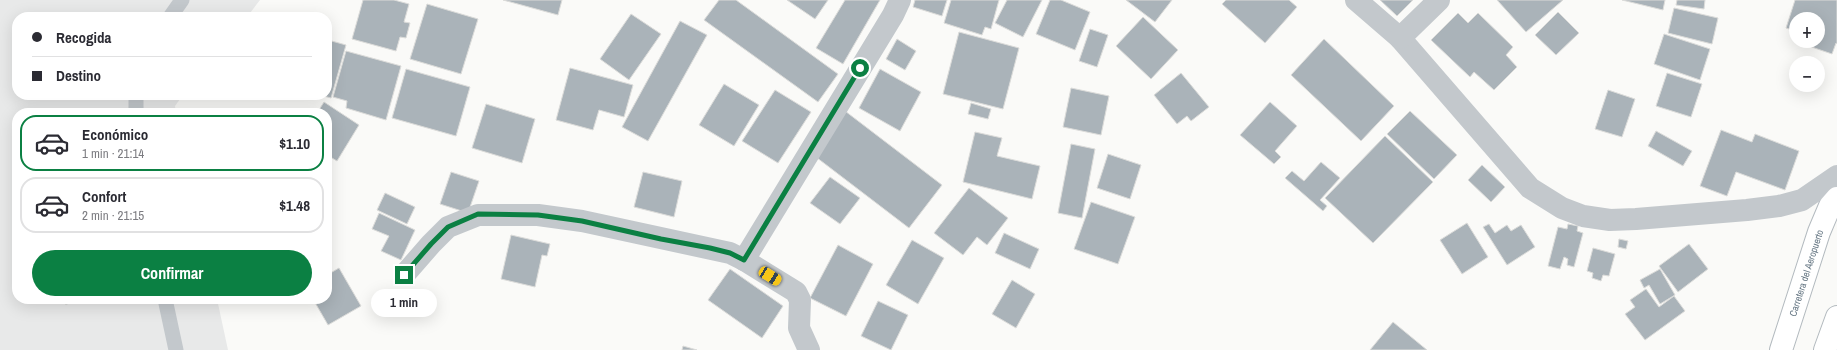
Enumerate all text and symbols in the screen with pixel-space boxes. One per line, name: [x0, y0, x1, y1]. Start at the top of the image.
map controls: [1789, 12, 1825, 92]
button: +: [1789, 12, 1825, 48]
text: Recogida: [56, 27, 111, 48]
button: −: [1789, 56, 1825, 92]
route start: [851, 59, 869, 77]
text: Destino: [56, 65, 101, 86]
text: Económico: [82, 124, 148, 145]
icon: car: [34, 125, 70, 161]
text: $1.10: [279, 133, 310, 154]
text: 1 min · 21:14: [82, 145, 144, 162]
text: Confort: [82, 186, 126, 207]
icon: car: [34, 187, 70, 223]
text: $1.48: [279, 195, 310, 216]
text: 2 min · 21:15: [82, 207, 144, 224]
street label: Carretera del Aeropuerto: [1786, 227, 1826, 318]
button: Confirmar: [32, 250, 312, 296]
car: [757, 265, 783, 287]
route end: [395, 266, 413, 284]
callout: 1 min: [371, 289, 437, 317]
text: 1 min: [390, 294, 418, 311]

